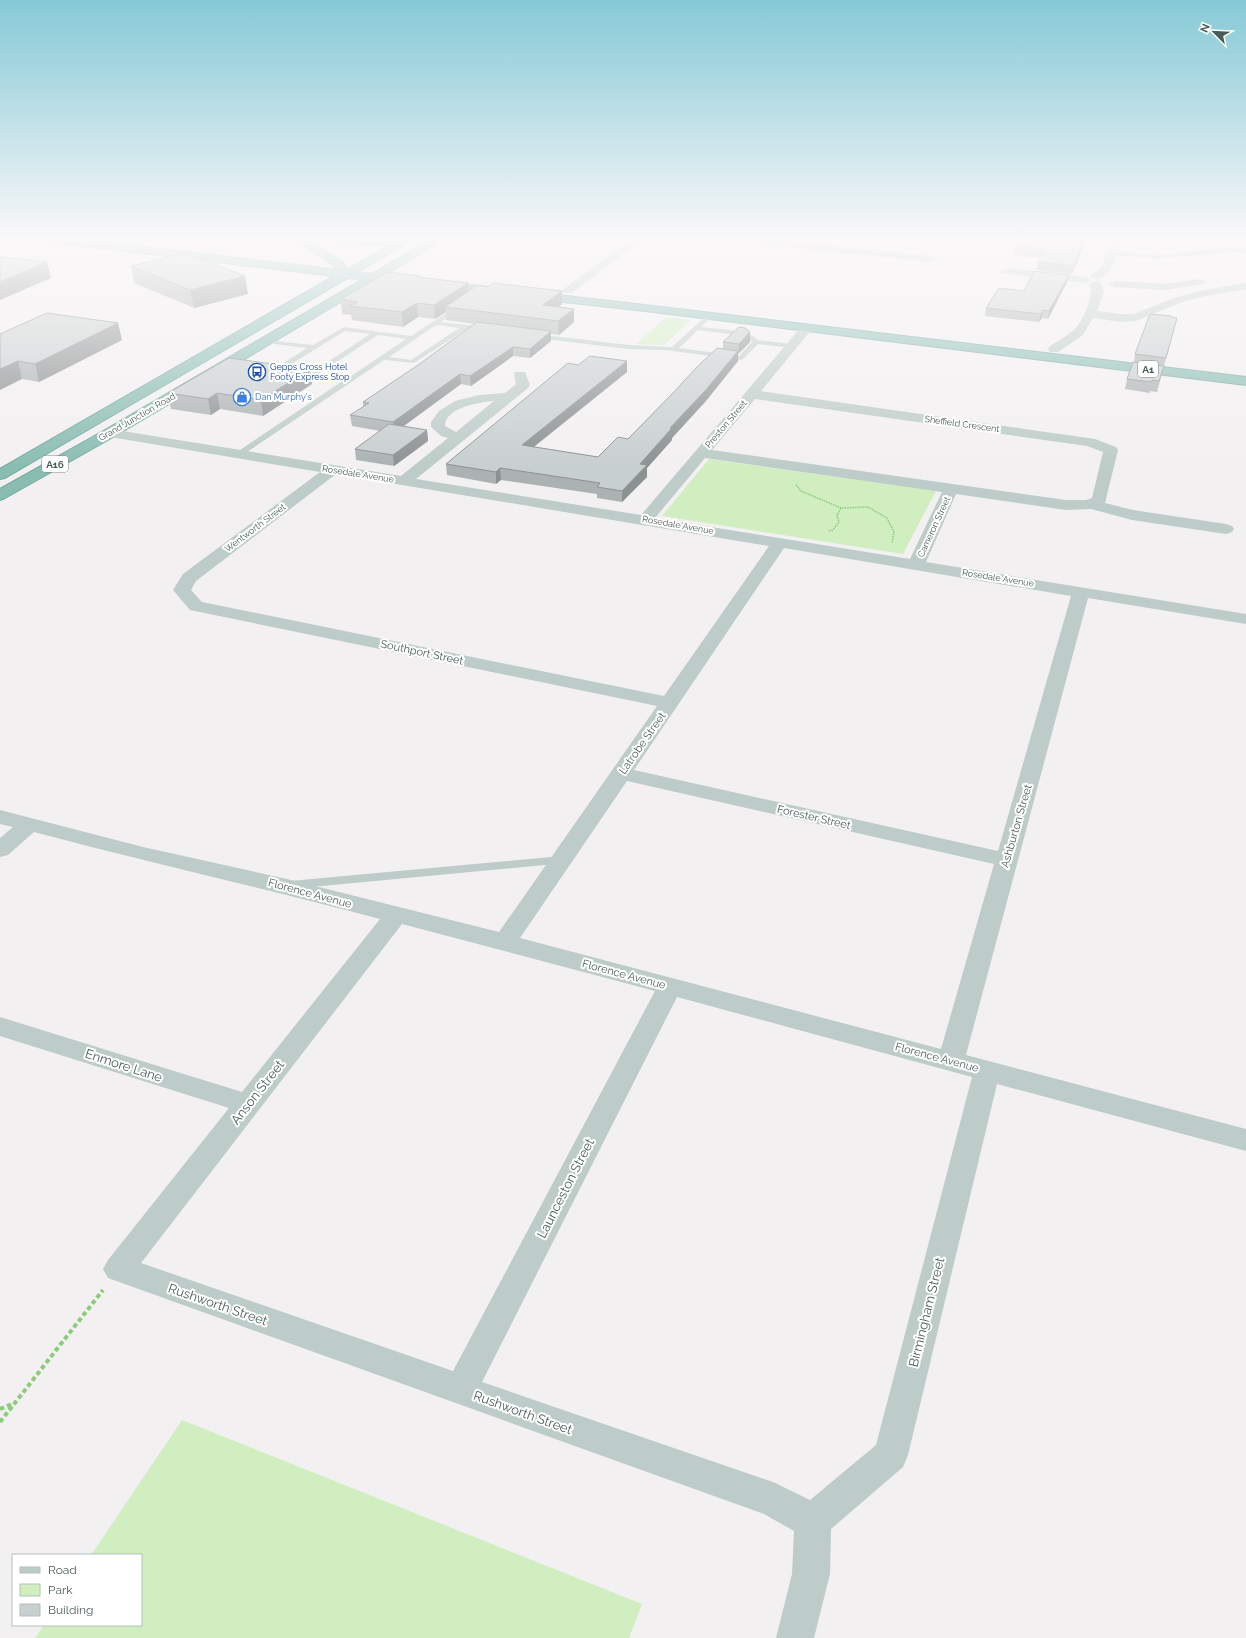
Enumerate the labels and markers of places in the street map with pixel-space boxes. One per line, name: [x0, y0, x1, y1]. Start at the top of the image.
bus stop icon: Gepps Cross Hotel Footy Express Stop: [247, 362, 267, 382]
place label: Gepps Cross Hotel Footy Express Stop: [270, 362, 350, 382]
shop icon: Dan Murphy's: [232, 387, 252, 407]
place label: Dan Murphy's: [255, 392, 313, 402]

